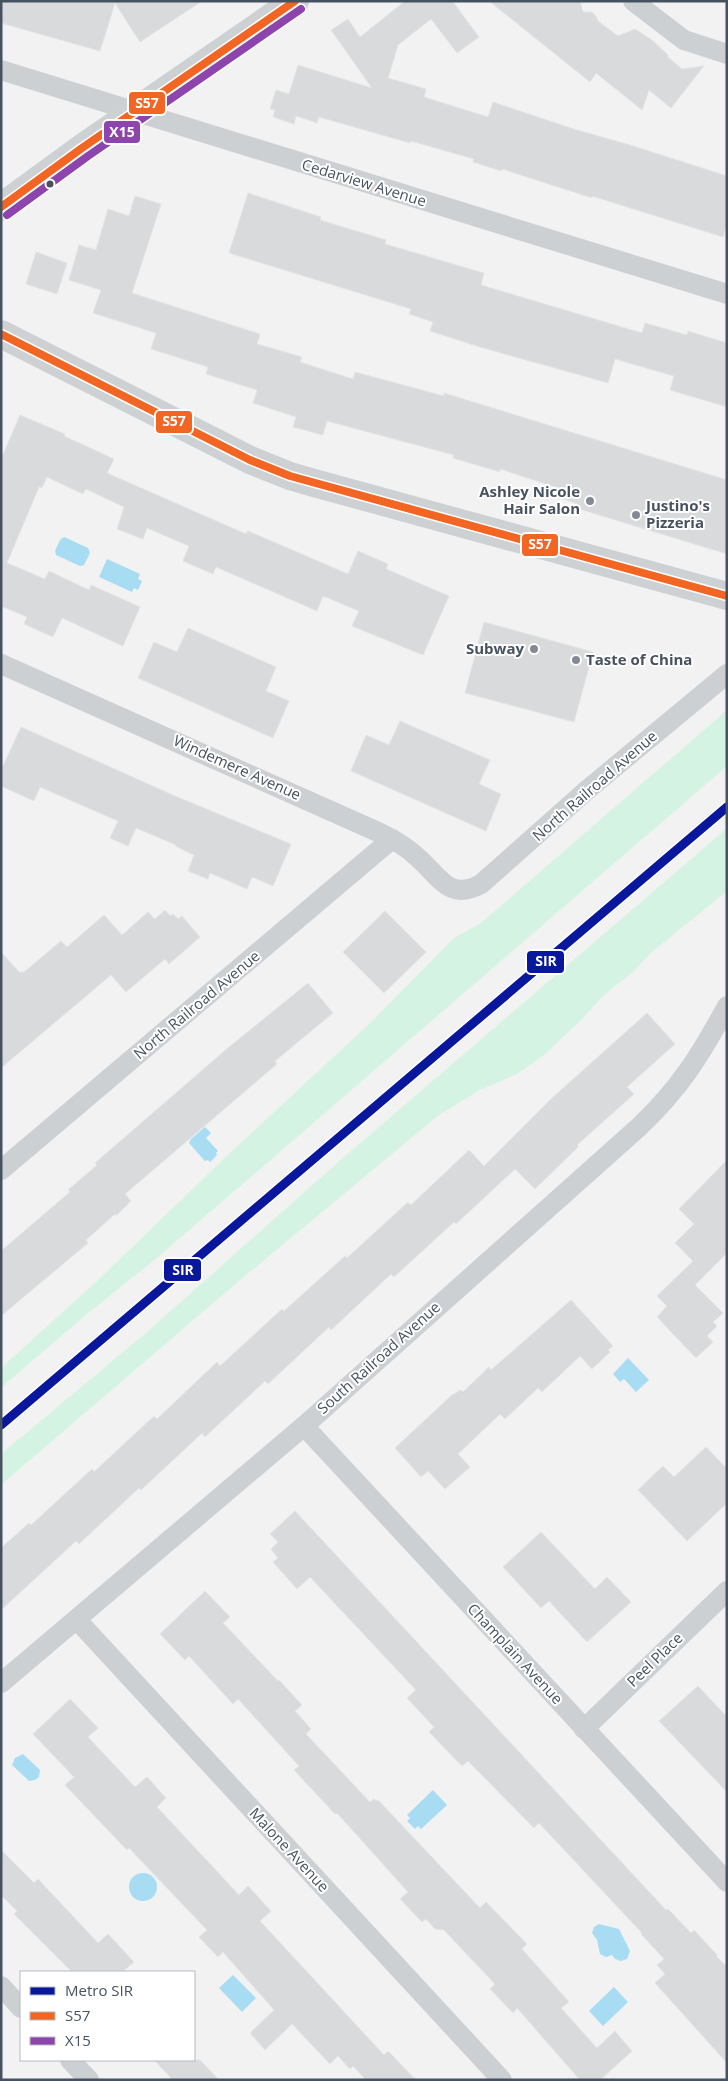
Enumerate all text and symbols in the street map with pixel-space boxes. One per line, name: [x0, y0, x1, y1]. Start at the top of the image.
line badge: S57: [128, 91, 166, 115]
text: S57: [135, 93, 159, 112]
line badge: X15: [103, 120, 141, 144]
text: X15: [109, 122, 135, 141]
street label: Cedarview Avenue: [300, 154, 429, 210]
unlabelled marker: [45, 179, 55, 189]
line badge: S57: [155, 410, 193, 434]
text: S57: [162, 411, 186, 430]
place label: Ashley Nicole Hair Salon: [479, 481, 580, 518]
marker: Ashley Nicole Hair Salon: [584, 495, 596, 507]
place label: Justino's Pizzeria: [644, 495, 710, 532]
marker: Justino's Pizzeria: [630, 509, 642, 521]
line badge: S57: [521, 533, 559, 557]
text: S57: [528, 534, 552, 553]
place label: Subway: [466, 638, 524, 658]
marker: Subway: [528, 643, 540, 655]
place label: Taste of China: [586, 649, 692, 669]
marker: Taste of China: [570, 654, 582, 666]
street label: North Railroad Avenue: [528, 726, 661, 845]
street label: Windemere Avenue: [171, 730, 304, 804]
street label: North Railroad Avenue: [129, 946, 264, 1063]
line badge: SIR: [526, 950, 565, 974]
text: SIR: [535, 951, 558, 970]
line badge: SIR: [163, 1258, 202, 1282]
text: SIR: [172, 1260, 195, 1279]
street label: South Railroad Avenue: [313, 1297, 444, 1418]
street label: Champlain Avenue: [464, 1598, 568, 1708]
street label: Peel Place: [622, 1628, 687, 1691]
street label: Malone Avenue: [245, 1803, 334, 1896]
legend: [20, 1971, 195, 2061]
text: Metro SIR: [65, 1980, 134, 2000]
text: S57: [65, 2005, 90, 2025]
text: X15: [65, 2030, 91, 2050]

